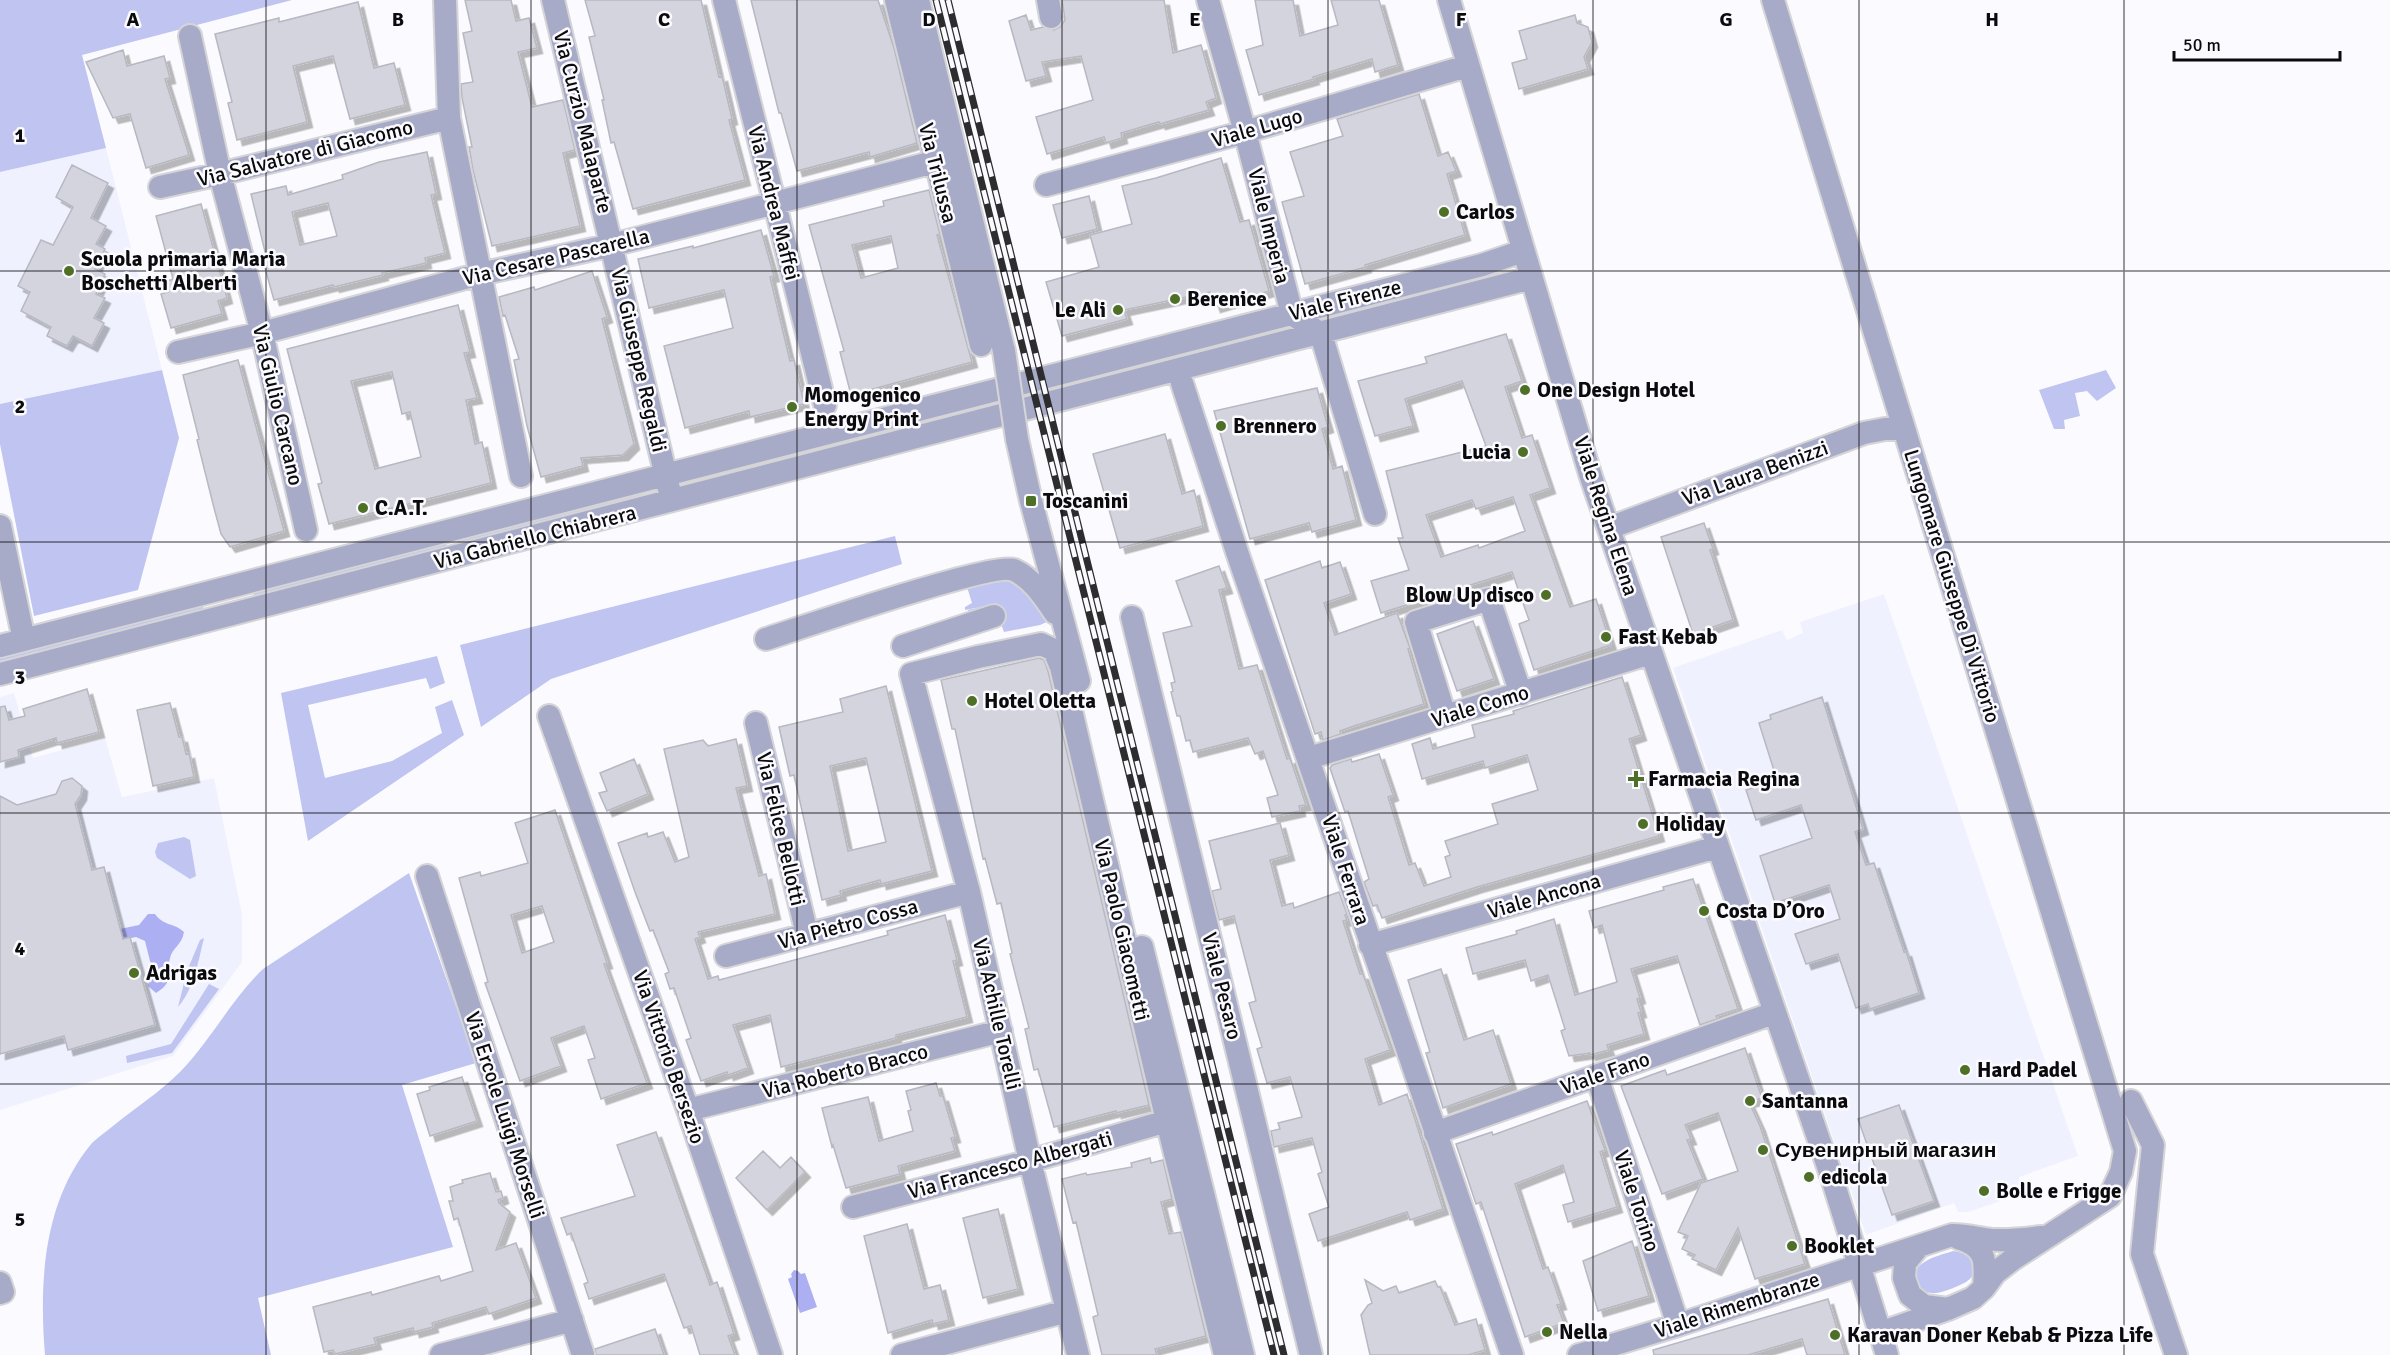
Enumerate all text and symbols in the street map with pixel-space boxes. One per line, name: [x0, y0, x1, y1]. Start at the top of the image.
text: A: [127, 7, 140, 32]
text: B: [392, 7, 404, 32]
text: C: [658, 7, 670, 32]
text: D: [922, 7, 936, 32]
text: E: [1189, 7, 1201, 32]
text: F: [1456, 7, 1467, 32]
text: G: [1719, 7, 1733, 32]
text: H: [1985, 7, 1999, 32]
scale bar: [2174, 24, 2340, 62]
street label: Via Curzio Malaparte: [548, 28, 618, 216]
text: 50 m: [2183, 34, 2221, 56]
street label: Viale Lugo: [1209, 103, 1305, 153]
street label: Via Salvatore di Giacomo: [195, 114, 415, 192]
street label: Via Trilussa: [913, 120, 963, 226]
text: 1: [15, 123, 26, 148]
street label: Via Andrea Maffei: [742, 123, 806, 283]
street label: Viale Imperia: [1242, 165, 1296, 287]
place label: Carlos: [1456, 199, 1515, 225]
marker: Carlos: [1437, 205, 1451, 219]
street label: Via Cesare Pascarella: [460, 223, 652, 291]
place label: Scuola primaria Maria Boschetti Alberti: [81, 246, 286, 296]
marker: Scuola primaria Maria Boschetti Alberti: [62, 264, 76, 278]
street label: Via Giuseppe Regaldi: [605, 265, 673, 455]
street label: Viale Firenze: [1286, 273, 1404, 327]
place label: Berenice: [1187, 286, 1267, 312]
marker: Berenice: [1168, 292, 1182, 306]
place label: Le Ali: [1054, 297, 1106, 323]
marker: Le Ali: [1111, 303, 1125, 317]
street label: Via Giulio Carcano: [247, 322, 309, 488]
place label: One Design Hotel: [1537, 377, 1695, 403]
place label: Momogenico Energy Print: [804, 382, 921, 432]
marker: One Design Hotel: [1518, 383, 1532, 397]
text: 2: [15, 394, 25, 419]
marker: Momogenico Energy Print: [785, 400, 799, 414]
place label: Brennero: [1233, 413, 1317, 439]
marker: Brennero: [1214, 419, 1228, 433]
street label: Viale Regina Elena: [1568, 433, 1644, 599]
street label: Via Laura Benizzi: [1678, 435, 1832, 511]
place label: Lucia: [1462, 439, 1511, 465]
marker: Lucia: [1516, 445, 1530, 459]
street label: Lungomare Giuseppe Di Vittorio: [1898, 446, 2006, 726]
place label: Toscanini: [1043, 488, 1128, 514]
marker: Toscanini: [1024, 494, 1038, 508]
place label: C.A.T.: [375, 495, 428, 521]
street label: Via Gabriello Chiabrera: [431, 499, 639, 575]
marker: C.A.T.: [356, 501, 370, 515]
place label: Blow Up disco: [1406, 582, 1534, 608]
marker: Blow Up disco: [1539, 588, 1553, 602]
place label: Fast Kebab: [1618, 624, 1717, 650]
marker: Fast Kebab: [1599, 630, 1613, 644]
text: 3: [15, 665, 25, 690]
street label: Viale Como: [1428, 679, 1532, 733]
place label: Hotel Oletta: [984, 688, 1096, 714]
marker: Hotel Oletta: [965, 694, 979, 708]
street label: Via Felice Bellotti: [751, 750, 811, 908]
place label: Farmacia Regina: [1648, 766, 1800, 792]
marker: Farmacia Regina: [1629, 772, 1643, 786]
place label: Holiday: [1655, 811, 1726, 837]
street label: Viale Ferrara: [1316, 812, 1376, 928]
marker: Holiday: [1636, 817, 1650, 831]
street label: Via Paolo Giacometti: [1088, 837, 1156, 1023]
street label: Viale Ancona: [1484, 867, 1604, 925]
street label: Via Pietro Cossa: [775, 893, 921, 955]
place label: Costa D’Oro: [1716, 898, 1825, 924]
marker: Costa D’Oro: [1697, 904, 1711, 918]
street label: Viale Pesaro: [1196, 930, 1248, 1042]
text: 4: [15, 936, 26, 961]
street label: Via Achille Torelli: [967, 936, 1027, 1092]
place label: Adrigas: [146, 960, 217, 986]
marker: Adrigas: [127, 966, 141, 980]
street label: Via Vittorio Bersezio: [627, 967, 711, 1147]
street label: Via Ercole Luigi Morselli: [459, 1008, 551, 1222]
street label: Via Roberto Bracco: [760, 1038, 930, 1104]
street label: Viale Fano: [1557, 1046, 1653, 1100]
place label: Hard Padel: [1977, 1057, 2078, 1083]
marker: Hard Padel: [1958, 1063, 1972, 1077]
place label: Santanna: [1762, 1088, 1849, 1114]
marker: Santanna: [1743, 1094, 1757, 1108]
street label: Via Francesco Albergati: [905, 1125, 1115, 1205]
place label: Сувенирный магазин: [1775, 1137, 1996, 1163]
marker: Сувенирный магазин: [1756, 1143, 1770, 1157]
street label: Viale Torino: [1608, 1147, 1666, 1255]
place label: edicola: [1821, 1164, 1887, 1190]
marker: edicola: [1802, 1170, 1816, 1184]
place label: Bolle e Frigge: [1996, 1178, 2121, 1204]
marker: Bolle e Frigge: [1977, 1184, 1991, 1198]
text: 5: [15, 1207, 25, 1232]
place label: Booklet: [1804, 1233, 1874, 1259]
marker: Booklet: [1785, 1239, 1799, 1253]
street label: Viale Rimembranze: [1651, 1266, 1823, 1344]
place label: Nella: [1559, 1319, 1608, 1345]
place label: Karavan Doner Kebab & Pizza Life: [1847, 1322, 2153, 1348]
marker: Nella: [1540, 1325, 1554, 1339]
marker: Karavan Doner Kebab & Pizza Life: [1828, 1328, 1842, 1342]

